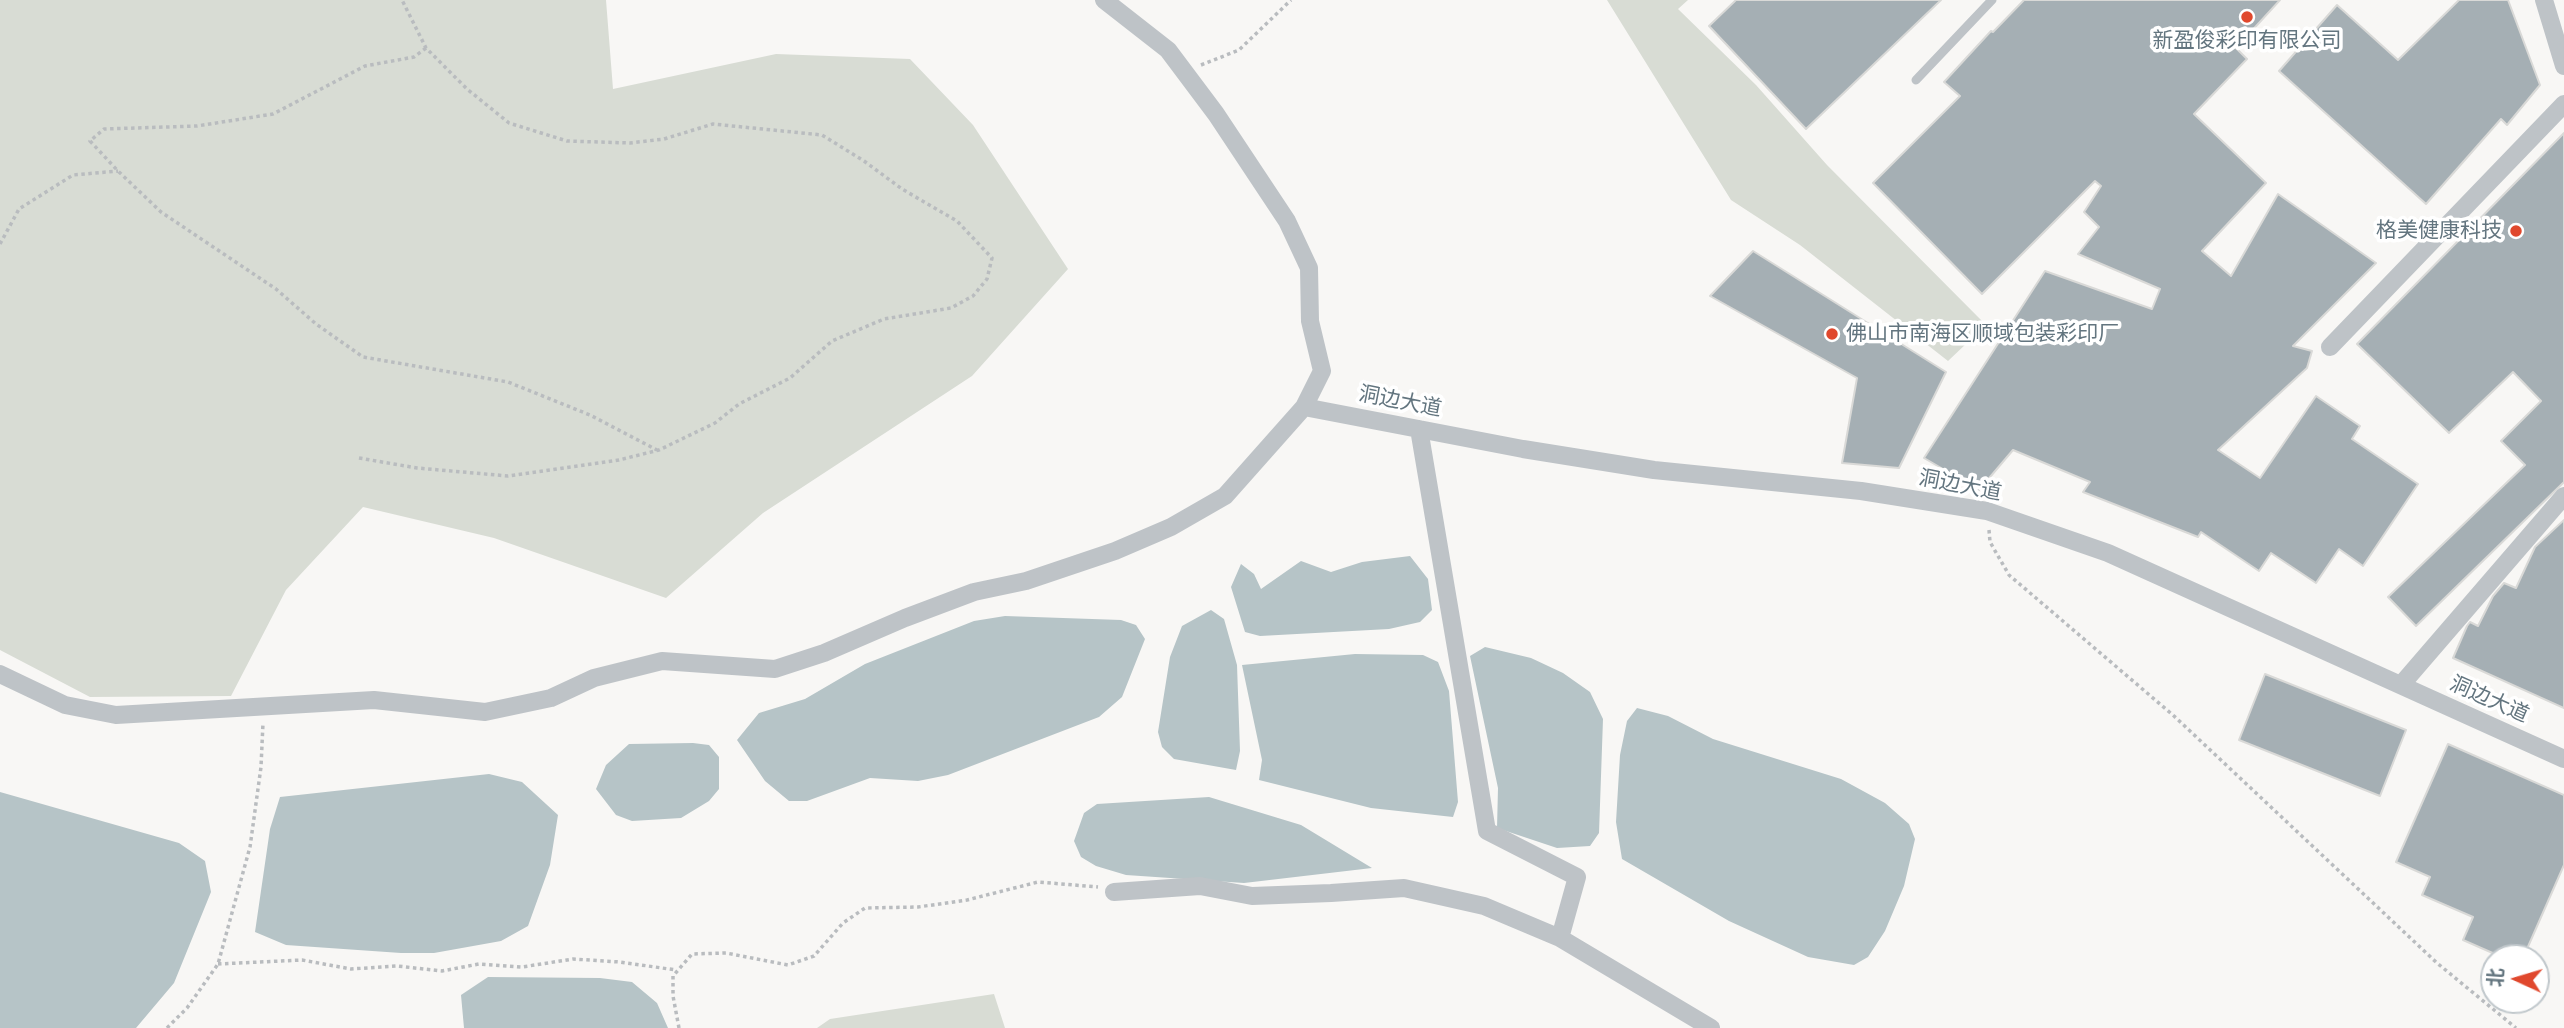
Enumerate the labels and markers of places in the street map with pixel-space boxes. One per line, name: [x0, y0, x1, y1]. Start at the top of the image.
marker: 新盈俊彩印有限公司: [2239, 9, 2255, 25]
place label: 新盈俊彩印有限公司: [2153, 28, 2341, 54]
place label: 格美健康科技: [2376, 218, 2502, 244]
marker: 格美健康科技: [2508, 223, 2524, 239]
place label: 佛山市南海区顺域包装彩印厂: [1846, 321, 2119, 347]
marker: 佛山市南海区顺域包装彩印厂: [1824, 326, 1840, 342]

